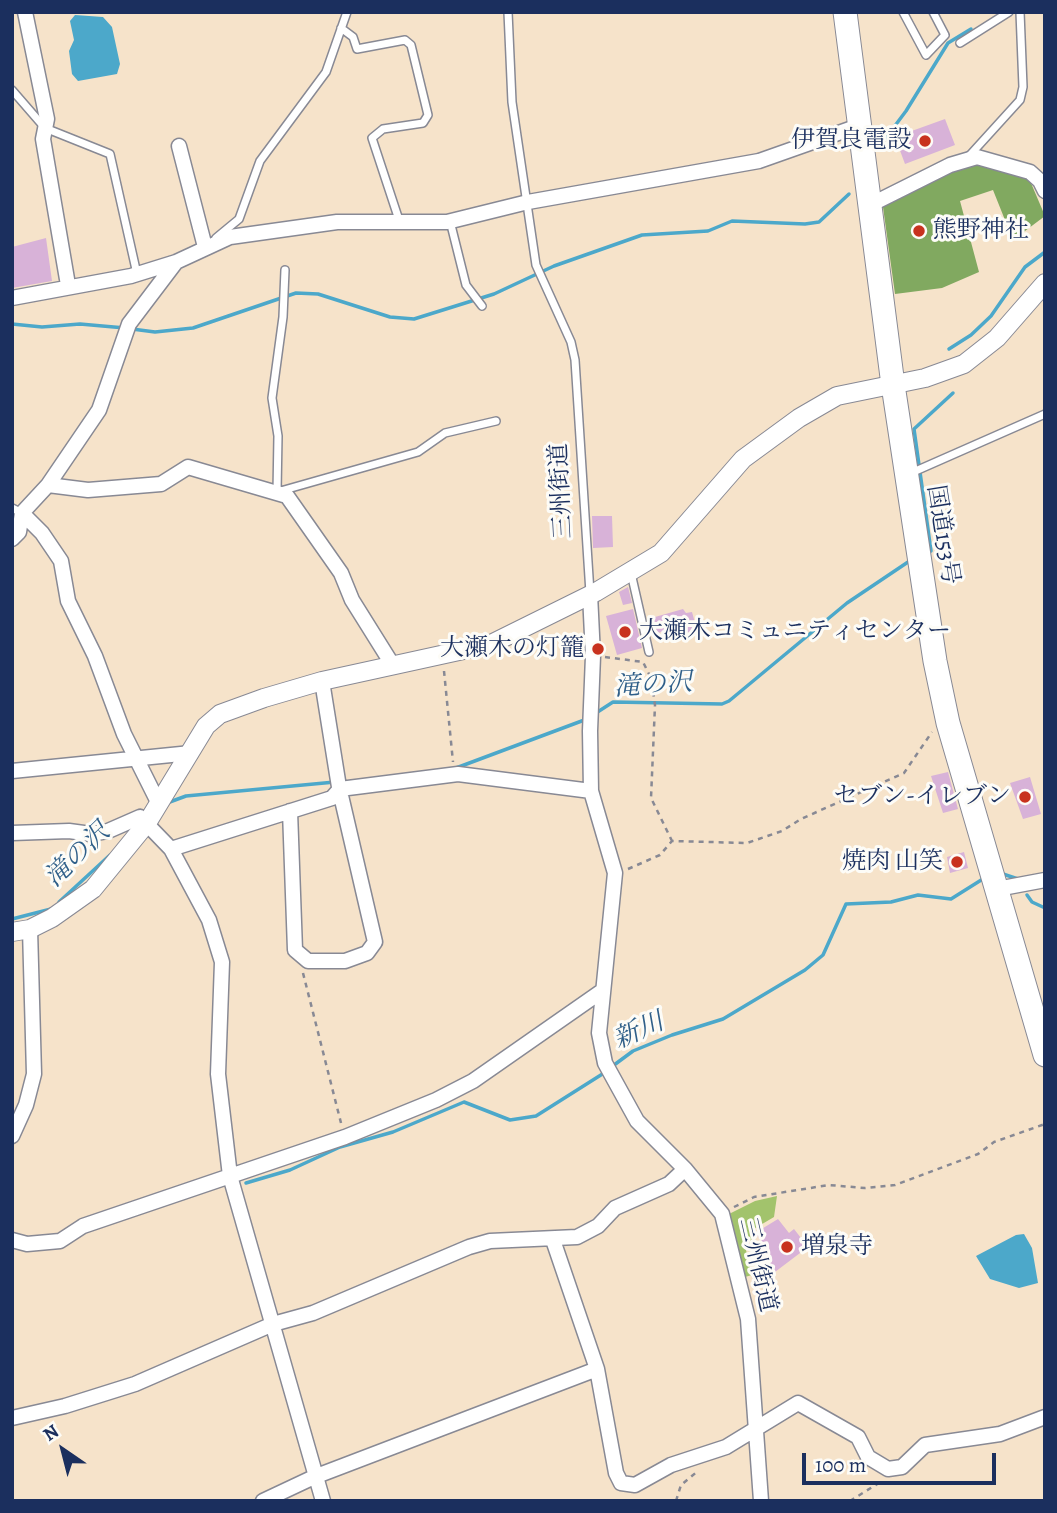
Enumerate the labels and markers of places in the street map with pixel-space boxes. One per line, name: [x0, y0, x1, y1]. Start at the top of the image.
place label: 伊賀良電設: [791, 127, 911, 155]
marker: 伊賀良電設: [917, 133, 933, 149]
place label: 熊野神社: [933, 217, 1029, 245]
marker: 熊野神社: [911, 223, 927, 239]
place label: 大瀬木コミュニティセンター: [639, 618, 951, 646]
marker: 大瀬木コミュニティセンター: [617, 624, 633, 640]
place label: 大瀬木の灯籠: [440, 635, 584, 663]
marker: 大瀬木の灯籠: [590, 641, 606, 657]
place label: セブン-イレブン: [834, 783, 1011, 811]
marker: セブン-イレブン: [1017, 789, 1033, 805]
place label: 焼肉 山笑: [842, 848, 943, 876]
marker: 焼肉 山笑: [949, 854, 965, 870]
place label: 増泉寺: [801, 1233, 873, 1261]
marker: 増泉寺: [779, 1239, 795, 1255]

